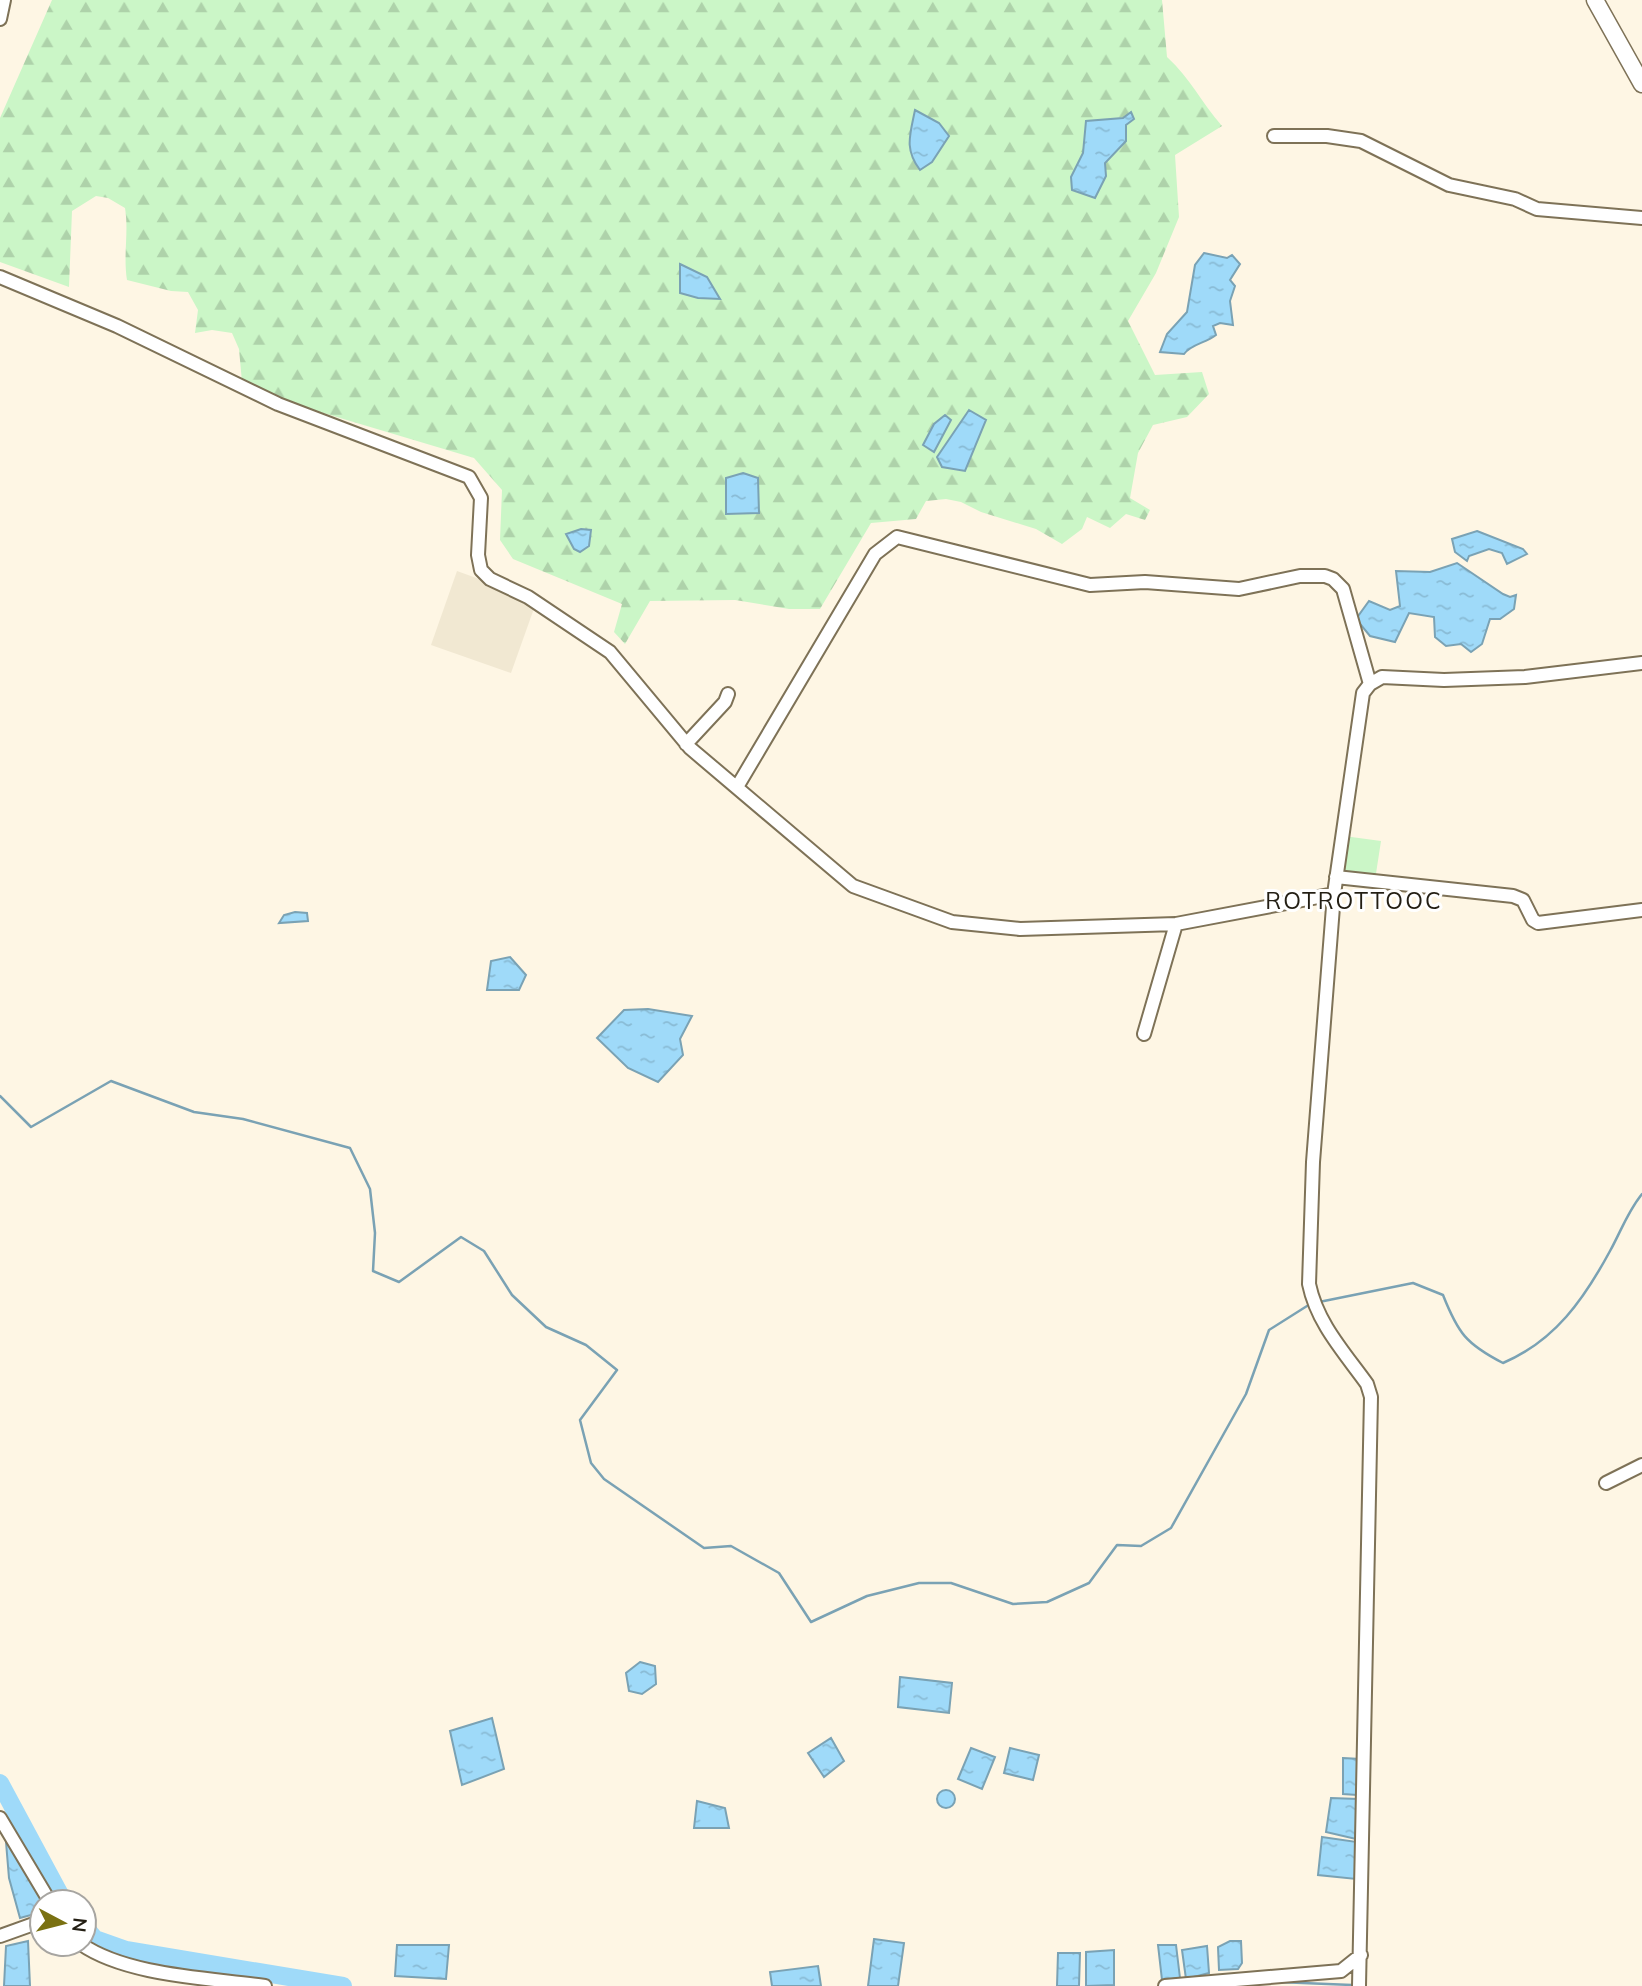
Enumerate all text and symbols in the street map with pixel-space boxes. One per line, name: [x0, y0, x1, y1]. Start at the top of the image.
district label: ROTROTTOOC: [1265, 886, 1443, 915]
north arrow: [28, 1888, 98, 1958]
text: N: [67, 1916, 93, 1934]

